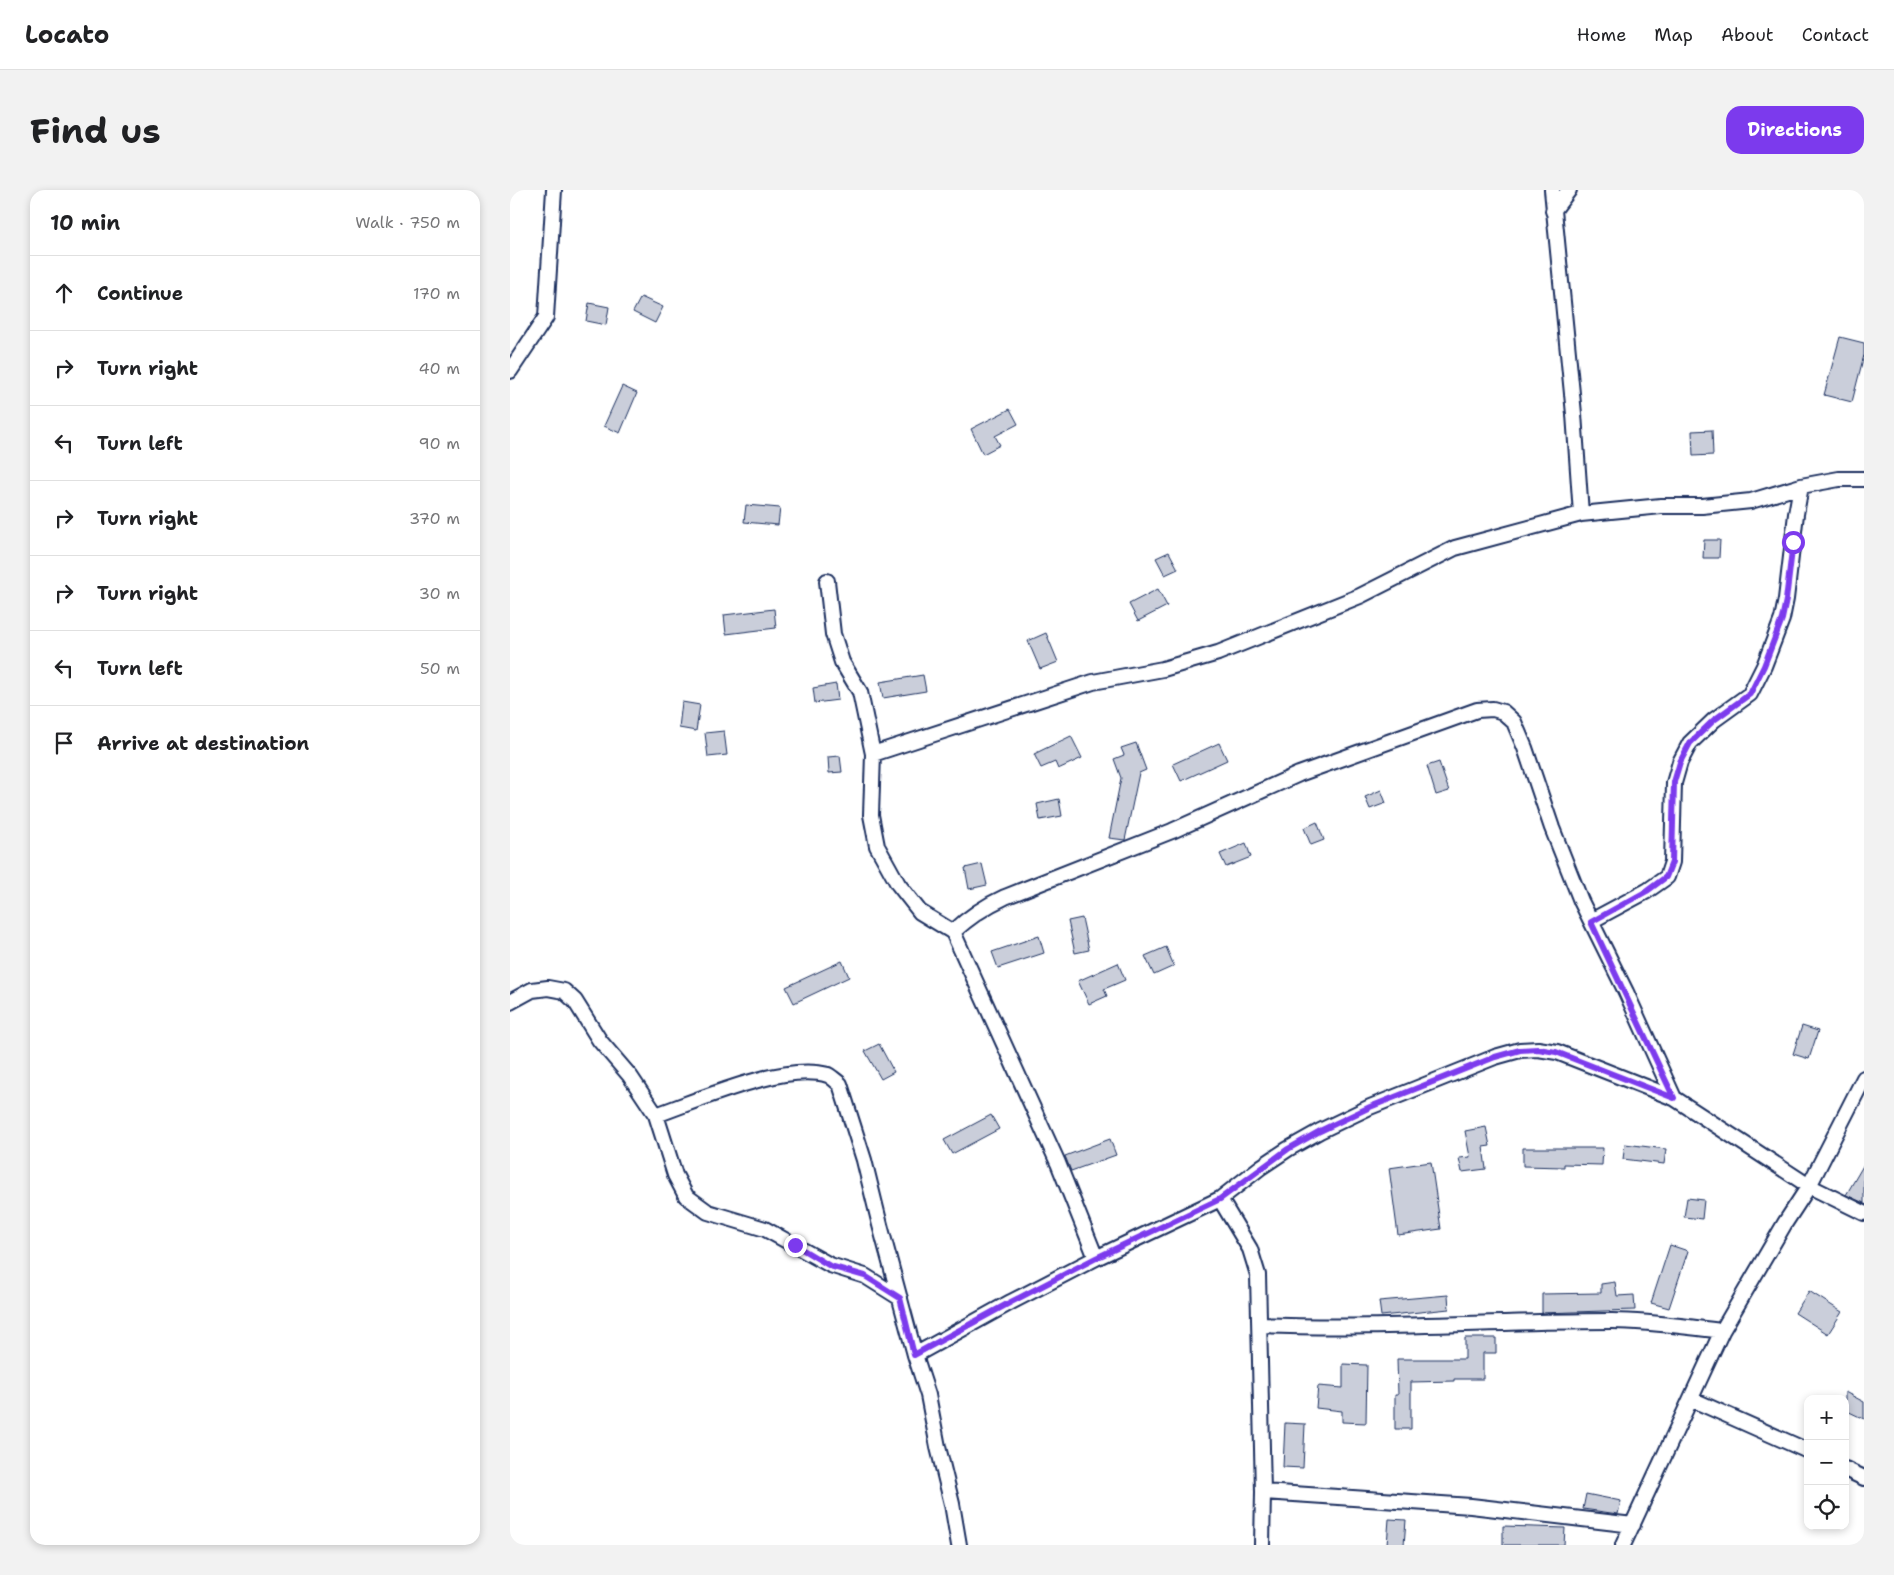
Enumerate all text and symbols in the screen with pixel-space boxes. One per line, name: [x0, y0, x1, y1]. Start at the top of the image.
text: Locato: [25, 19, 109, 51]
text: Home: [1577, 23, 1626, 47]
text: Map: [1654, 23, 1693, 47]
text: About: [1721, 23, 1774, 47]
text: Contact: [1802, 23, 1869, 47]
button: Directions: [1726, 106, 1864, 154]
text: Find us: [30, 107, 161, 154]
text: 10 min: [50, 209, 120, 237]
text: Walk · 750 m: [355, 212, 460, 233]
icon: ahead: [50, 279, 78, 307]
text: Continue: [97, 281, 183, 306]
text: 170 m: [413, 283, 460, 304]
icon: right: [50, 354, 78, 382]
text: Turn right: [97, 356, 198, 381]
text: 40 m: [418, 358, 460, 379]
icon: left: [50, 429, 78, 457]
text: Turn left: [97, 431, 183, 456]
text: 90 m: [419, 433, 460, 454]
icon: right: [50, 504, 78, 532]
text: Turn right: [97, 506, 198, 531]
text: 370 m: [409, 508, 460, 529]
route start: [1782, 531, 1805, 554]
icon: right: [50, 579, 78, 607]
text: Turn right: [97, 581, 198, 606]
text: 30 m: [419, 583, 460, 604]
icon: left: [50, 654, 78, 682]
text: Turn left: [97, 656, 183, 681]
text: 50 m: [420, 658, 460, 679]
icon: arrive: [50, 729, 78, 757]
text: Arrive at destination: [97, 731, 309, 756]
route end: [784, 1234, 807, 1257]
map controls: [1804, 1395, 1849, 1530]
button: +: [1804, 1395, 1849, 1440]
button: −: [1804, 1440, 1849, 1485]
button: locate: [1804, 1485, 1849, 1530]

